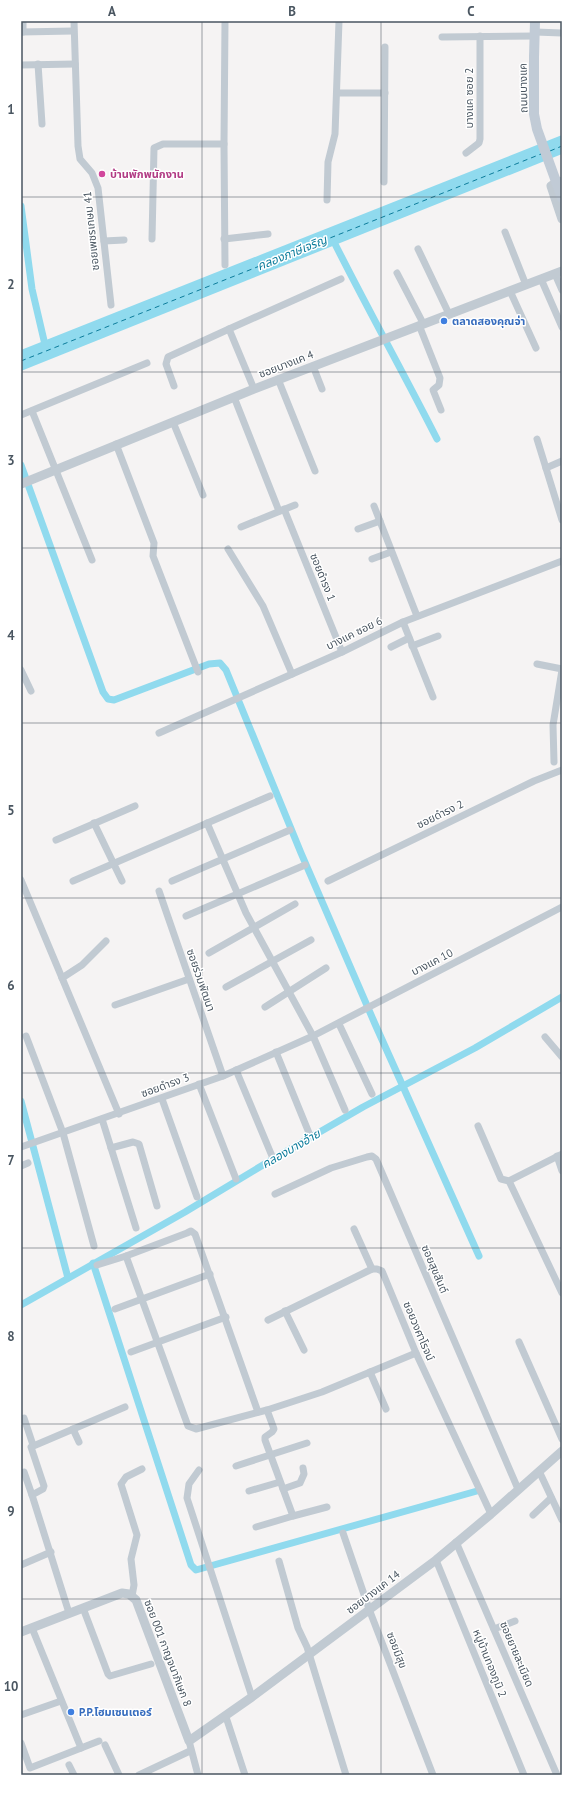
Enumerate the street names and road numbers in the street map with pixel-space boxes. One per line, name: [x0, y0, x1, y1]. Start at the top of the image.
street label: ถนนบางแค: [516, 63, 530, 113]
street label: บางแค ซอย 2: [462, 68, 476, 128]
street label: ซอยเพชรเกษม 41: [80, 191, 102, 271]
street label: ซอยบางแค 4: [257, 347, 315, 381]
street label: ซอยดำรง 1: [307, 551, 339, 603]
street label: บางแค ซอย 6: [324, 613, 384, 653]
street label: ซอยดำรง 2: [414, 797, 466, 831]
street label: บางแค 10: [409, 946, 455, 978]
street label: ซอยร่วมพัฒนา: [184, 947, 218, 1013]
street label: ซอยดำรง 3: [139, 1070, 191, 1100]
street label: ซอยสุขสันต์: [419, 1243, 451, 1295]
street label: ซอยวงศาโรจน์: [400, 1299, 438, 1363]
street label: ซอยบางแค 14: [343, 1567, 403, 1617]
street label: ซอย 001 กาญจนาภิเษก 8: [141, 1598, 195, 1708]
street label: ซอยยายละเมียด: [497, 1619, 537, 1689]
street label: หมู่บ้านทองภูมิ 2: [470, 1627, 510, 1699]
street label: ซอยมีสุข: [384, 1630, 410, 1670]

